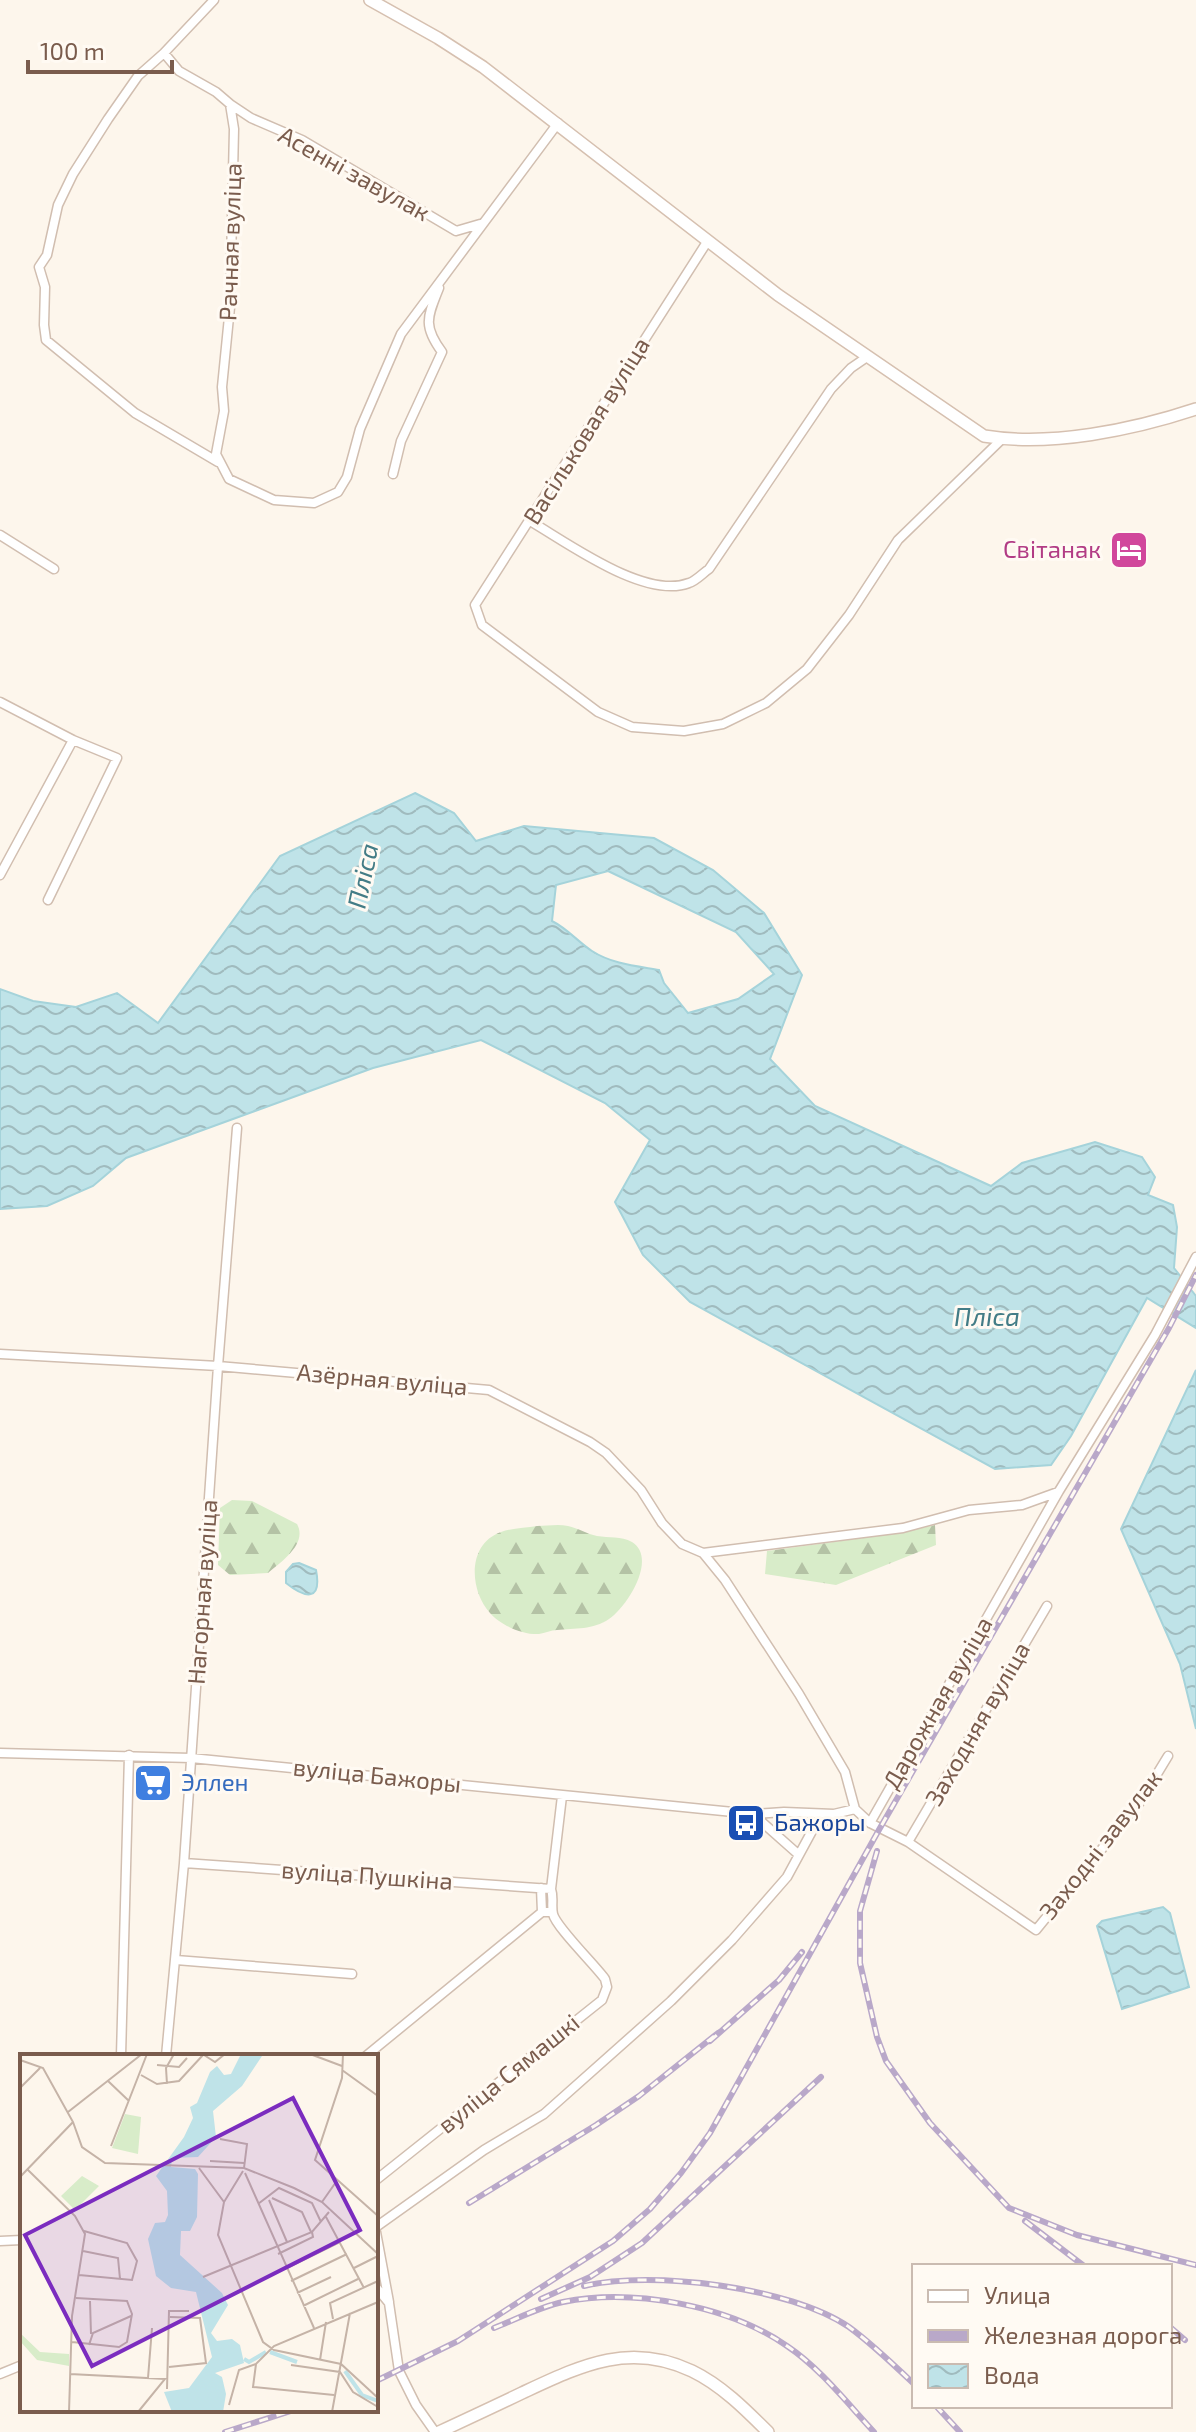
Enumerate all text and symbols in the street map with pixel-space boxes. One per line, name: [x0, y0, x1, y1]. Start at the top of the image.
scale bar: [28, 24, 172, 74]
text: 100 m: [40, 36, 105, 65]
street label: Асенні завулак: [273, 119, 436, 227]
street label: Рачная вуліца: [212, 163, 248, 321]
street label: Васільковая вуліца: [516, 331, 656, 530]
hotel icon: Світанак: [1108, 529, 1150, 571]
place label: Світанак: [1003, 534, 1101, 563]
water label: Пліса: [340, 840, 384, 911]
water label: Пліса: [954, 1300, 1020, 1331]
street label: Азёрная вуліца: [295, 1357, 469, 1401]
street label: Нагорная вуліца: [181, 1498, 223, 1686]
street label: Дарожная вуліца: [876, 1611, 999, 1794]
street label: Заходняя вуліца: [918, 1636, 1036, 1811]
street label: вуліца Бажоры: [292, 1751, 463, 1799]
supermarket icon: Эллен: [132, 1762, 174, 1804]
street label: Заходні завулак: [1032, 1763, 1168, 1925]
place label: Эллен: [181, 1767, 249, 1796]
bus stop icon: Бажоры: [725, 1802, 767, 1844]
place label: Бажоры: [774, 1807, 865, 1836]
street label: вуліца Пушкіна: [280, 1854, 454, 1896]
street label: вуліца Сямашкі: [431, 2007, 585, 2140]
inset map: [20, 2054, 378, 2412]
legend: [912, 2264, 1172, 2408]
text: Улица: [984, 2280, 1051, 2309]
text: Железная дорога: [984, 2320, 1182, 2349]
text: Вода: [984, 2360, 1040, 2389]

